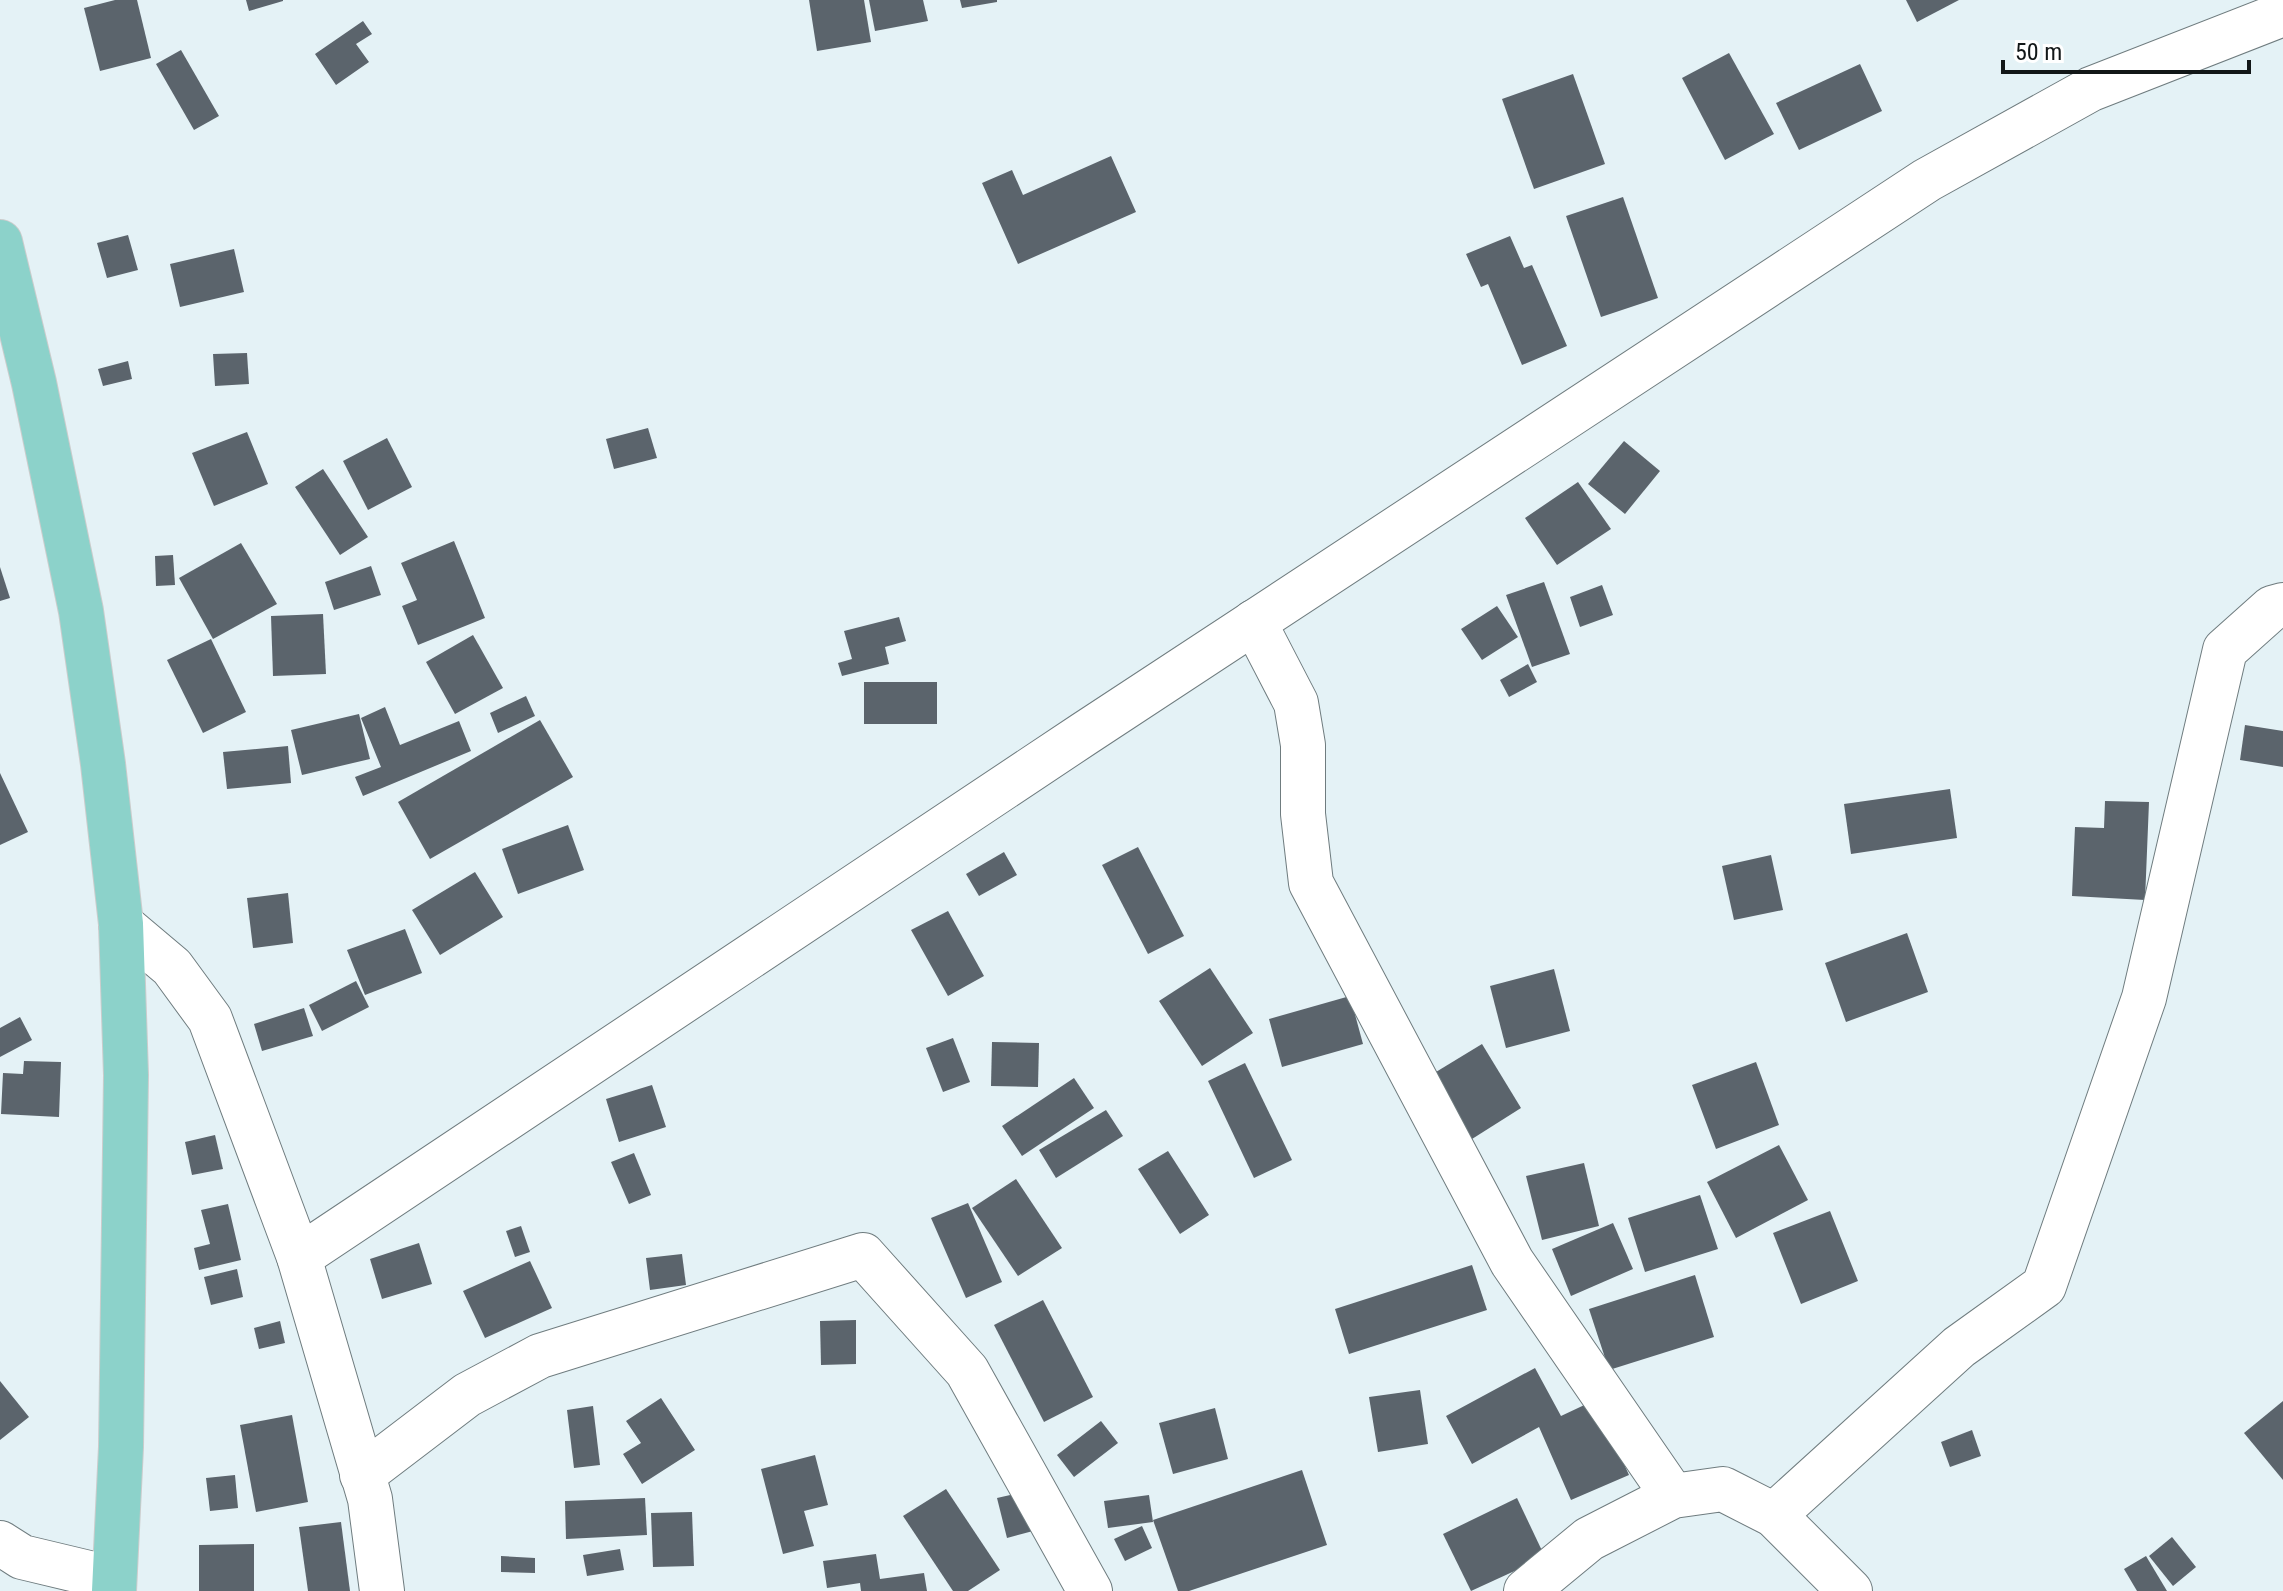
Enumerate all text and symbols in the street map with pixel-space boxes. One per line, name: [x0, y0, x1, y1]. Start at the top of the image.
scale bar: [2003, 24, 2249, 74]
text: 50 m: [2015, 38, 2062, 66]

